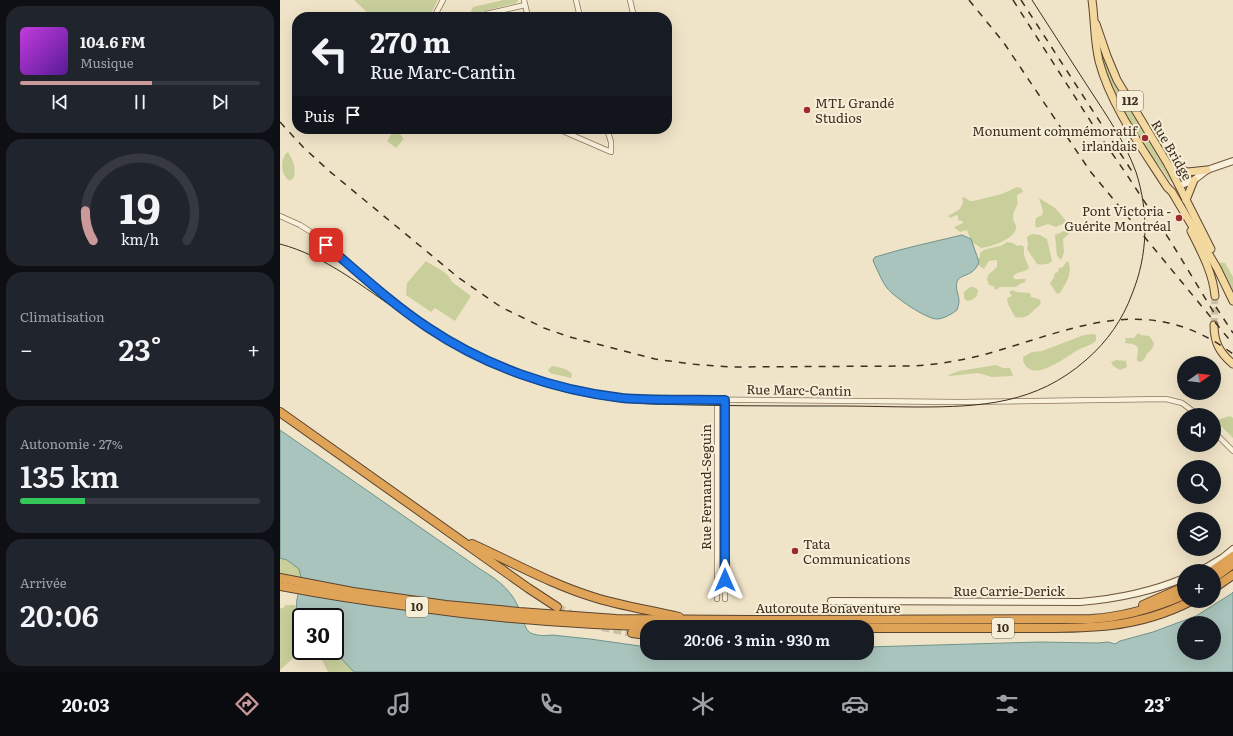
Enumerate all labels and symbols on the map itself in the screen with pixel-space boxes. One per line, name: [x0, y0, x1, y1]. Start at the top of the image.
road number: 112: [1117, 91, 1143, 111]
place label: MTL Grandé Studios: [815, 93, 894, 127]
marker: MTL Grandé Studios: [802, 105, 812, 115]
street label: Rue Bridge: [1147, 116, 1198, 184]
place label: Monument commémoratif irlandais: [972, 121, 1138, 155]
marker: Monument commémoratif irlandais: [1140, 133, 1150, 143]
place label: Pont Victoria - Guérite Montréal: [1064, 201, 1172, 235]
marker: Pont Victoria - Guérite Montréal: [1174, 213, 1184, 223]
pin: [309, 228, 343, 262]
north arrow: [1177, 356, 1221, 400]
street label: Rue Marc-Cantin: [746, 379, 852, 400]
street label: Rue Fernand-Seguin: [696, 424, 715, 550]
place label: Tata Communications: [803, 534, 910, 568]
marker: Tata Communications: [790, 546, 800, 556]
position arrow: [704, 559, 746, 601]
street label: Rue Carrie-Derick: [953, 581, 1066, 600]
road number: 10: [406, 597, 428, 617]
street label: Autoroute Bonaventure: [755, 598, 901, 617]
speed limit sign: 30: [292, 608, 344, 660]
road number: 10: [992, 618, 1014, 638]

